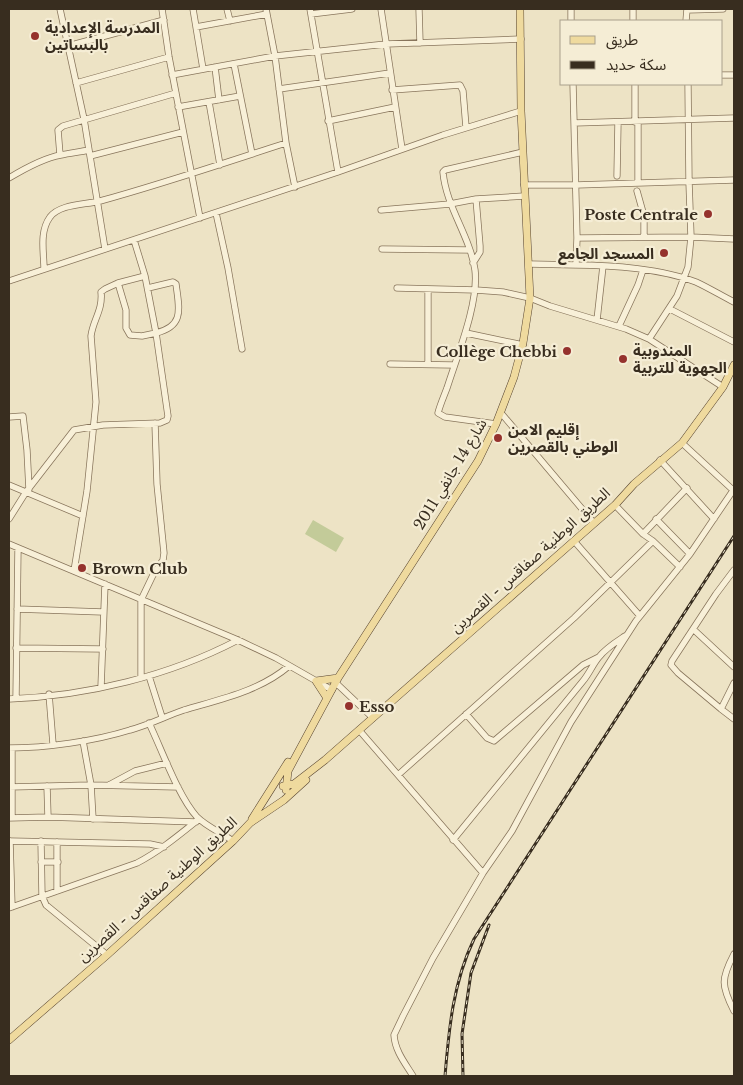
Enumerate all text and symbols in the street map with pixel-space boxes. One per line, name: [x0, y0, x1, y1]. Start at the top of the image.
place label: المدرسة الإعدادية بالبساتين: [45, 18, 160, 54]
legend: [560, 20, 723, 85]
marker: المدرسة الإعدادية بالبساتين: [29, 30, 41, 42]
text: طريق: [606, 30, 638, 50]
text: سكة حديد: [606, 55, 666, 74]
place label: Poste Centrale: [584, 205, 698, 224]
marker: Poste Centrale: [702, 208, 714, 220]
place label: المسجد الجامع: [558, 244, 654, 265]
marker: المسجد الجامع: [658, 247, 670, 259]
place label: المندوبية الجهوية للتربية: [633, 341, 727, 377]
place label: Collège Chebbi: [436, 342, 558, 361]
marker: Collège Chebbi: [561, 345, 573, 357]
marker: المندوبية الجهوية للتربية: [617, 353, 629, 365]
street label: شارع 14 جانفي 2011: [409, 415, 493, 535]
place label: إقليم الامن الوطني بالقصرين: [508, 420, 618, 458]
marker: إقليم الامن الوطني بالقصرين: [492, 432, 504, 444]
street label: الطريق الوطنية صفاقس - القصرين: [446, 483, 614, 637]
place label: Brown Club: [92, 559, 188, 578]
marker: Brown Club: [76, 562, 88, 574]
place label: Esso: [359, 697, 394, 716]
marker: Esso: [343, 700, 355, 712]
street label: الطريق الوطنية صفاقس - القصرين: [73, 812, 241, 966]

